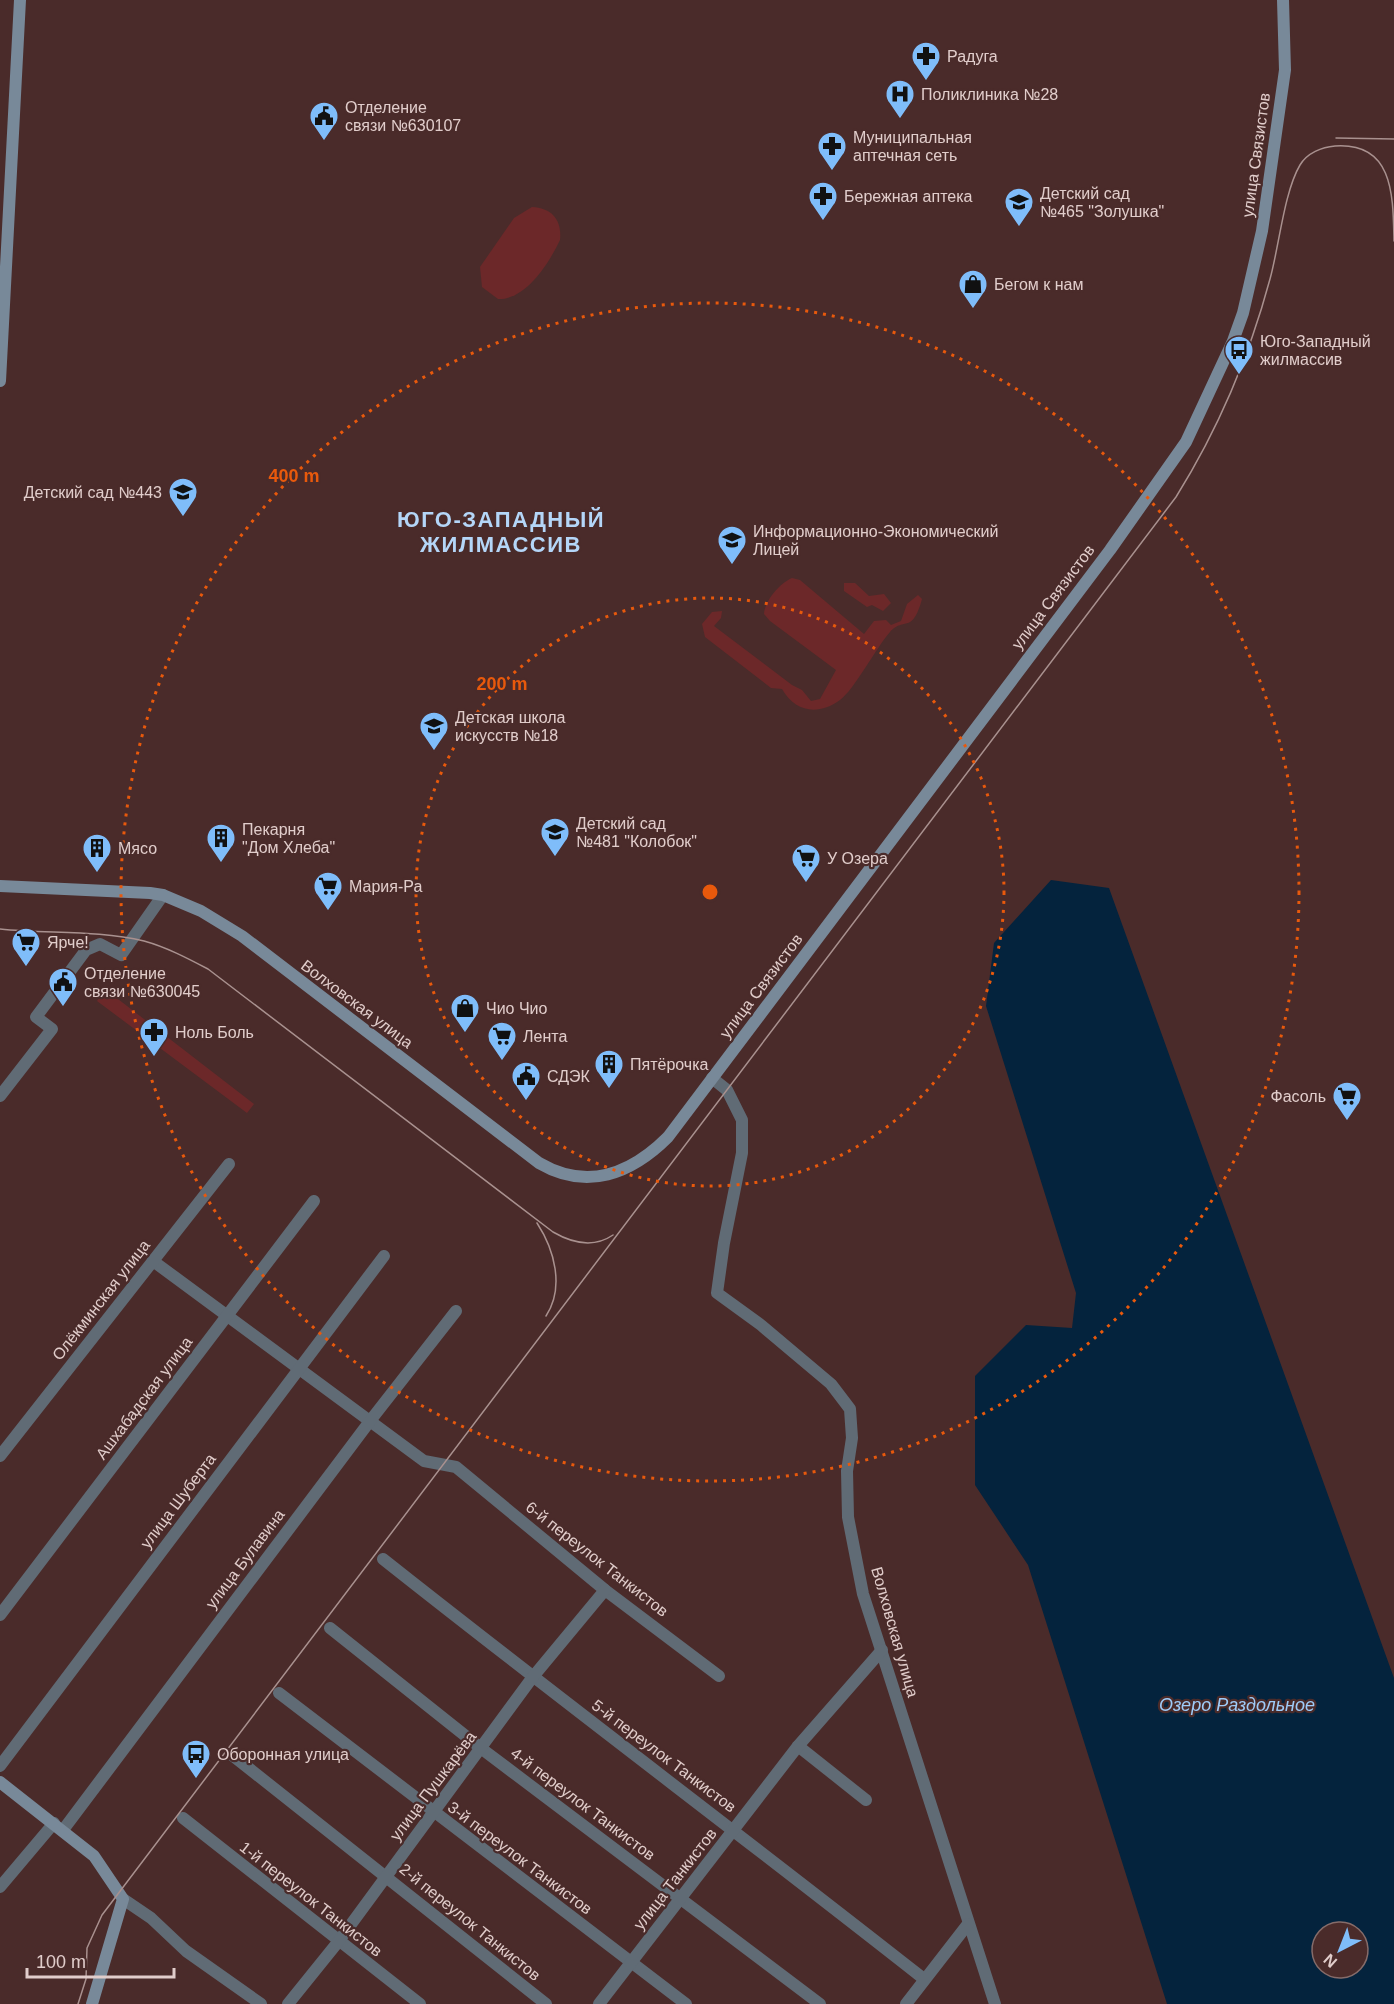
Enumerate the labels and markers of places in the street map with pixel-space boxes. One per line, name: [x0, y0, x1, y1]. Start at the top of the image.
pharmacy icon: Радуга: [910, 40, 942, 82]
place label: Радуга: [947, 48, 998, 65]
hospital icon: Поликлиника №28: [884, 78, 916, 120]
place label: Поликлиника №28: [921, 86, 1058, 103]
place label: Отделение связи №630107: [345, 99, 461, 134]
public building icon: Отделение связи №630107: [308, 100, 340, 142]
place label: Муниципальная аптечная сеть: [853, 129, 972, 164]
pharmacy icon: Муниципальная аптечная сеть: [816, 130, 848, 172]
pharmacy icon: Бережная аптека: [807, 180, 839, 222]
place label: Детский сад №465 "Золушка": [1040, 185, 1164, 220]
school or university icon: Детский сад №465 "Золушка": [1003, 186, 1035, 228]
place label: Бережная аптека: [844, 188, 973, 205]
shop icon: Бегом к нам: [957, 268, 989, 310]
place label: Бегом к нам: [994, 276, 1083, 293]
place label: Юго-Западный жилмассив: [1260, 333, 1371, 368]
bus stop icon: Юго-Западный жилмассив: [1223, 334, 1255, 376]
school or university icon: Детский сад №443: [167, 476, 199, 518]
place label: Детский сад №443: [24, 484, 162, 501]
place label: Информационно-Экономический Лицей: [753, 523, 998, 558]
school or university icon: Информационно-Экономический Лицей: [716, 524, 748, 566]
place label: Детская школа искусств №18: [455, 709, 566, 744]
school or university icon: Детская школа искусств №18: [418, 710, 450, 752]
place label: Детский сад №481 "Колобок": [576, 815, 697, 850]
school or university icon: Детский сад №481 "Колобок": [539, 816, 571, 858]
place label: Пекарня "Дом Хлеба": [242, 821, 335, 856]
building icon: Пекарня "Дом Хлеба": [205, 822, 237, 864]
building icon: Мясо: [81, 832, 113, 874]
place label: Мясо: [118, 840, 157, 857]
supermarket icon: У Озера: [790, 842, 822, 884]
place label: У Озера: [827, 850, 888, 867]
supermarket icon: Мария-Ра: [312, 870, 344, 912]
place label: Мария-Ра: [349, 878, 422, 895]
centre of rings: [700, 882, 720, 902]
supermarket icon: Ярче!: [10, 926, 42, 968]
place label: Ярче!: [47, 934, 89, 951]
place label: Отделение связи №630045: [84, 965, 200, 1000]
public building icon: Отделение связи №630045: [47, 966, 79, 1008]
shop icon: Чио Чио: [449, 992, 481, 1034]
place label: Чио Чио: [486, 1000, 548, 1017]
pharmacy icon: Ноль Боль: [138, 1016, 170, 1058]
supermarket icon: Лента: [486, 1020, 518, 1062]
place label: Ноль Боль: [175, 1024, 254, 1041]
place label: Лента: [523, 1028, 567, 1045]
building icon: Пятёрочка: [593, 1048, 625, 1090]
place label: Пятёрочка: [630, 1056, 709, 1073]
public building icon: СДЭК: [510, 1060, 542, 1102]
place label: СДЭК: [547, 1068, 591, 1085]
supermarket icon: Фасоль: [1331, 1080, 1363, 1122]
place label: Фасоль: [1271, 1088, 1326, 1105]
bus stop icon: Оборонная улица: [180, 1738, 212, 1780]
place label: Оборонная улица: [217, 1746, 349, 1763]

